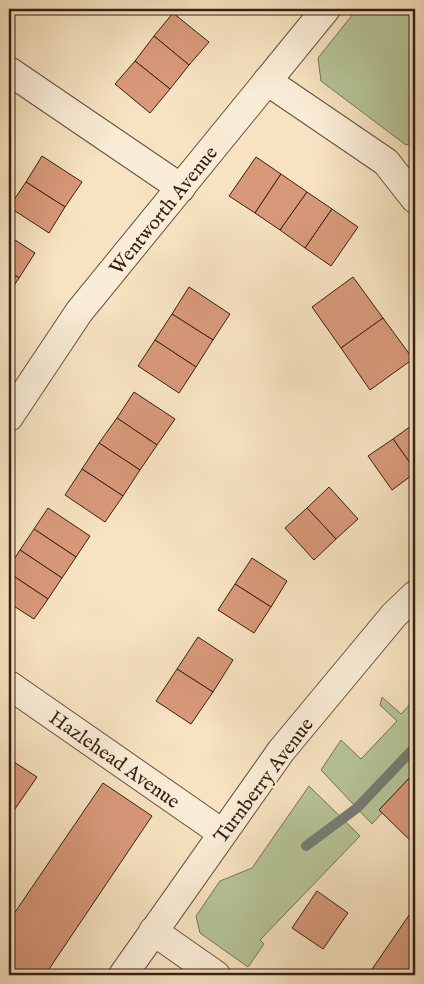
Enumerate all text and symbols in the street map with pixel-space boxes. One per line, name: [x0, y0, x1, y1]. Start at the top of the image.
street label: Wentworth Avenue: [104, 141, 224, 281]
street label: Hazlehead Avenue: [44, 706, 184, 815]
street label: Turnberry Avenue: [209, 713, 320, 849]

